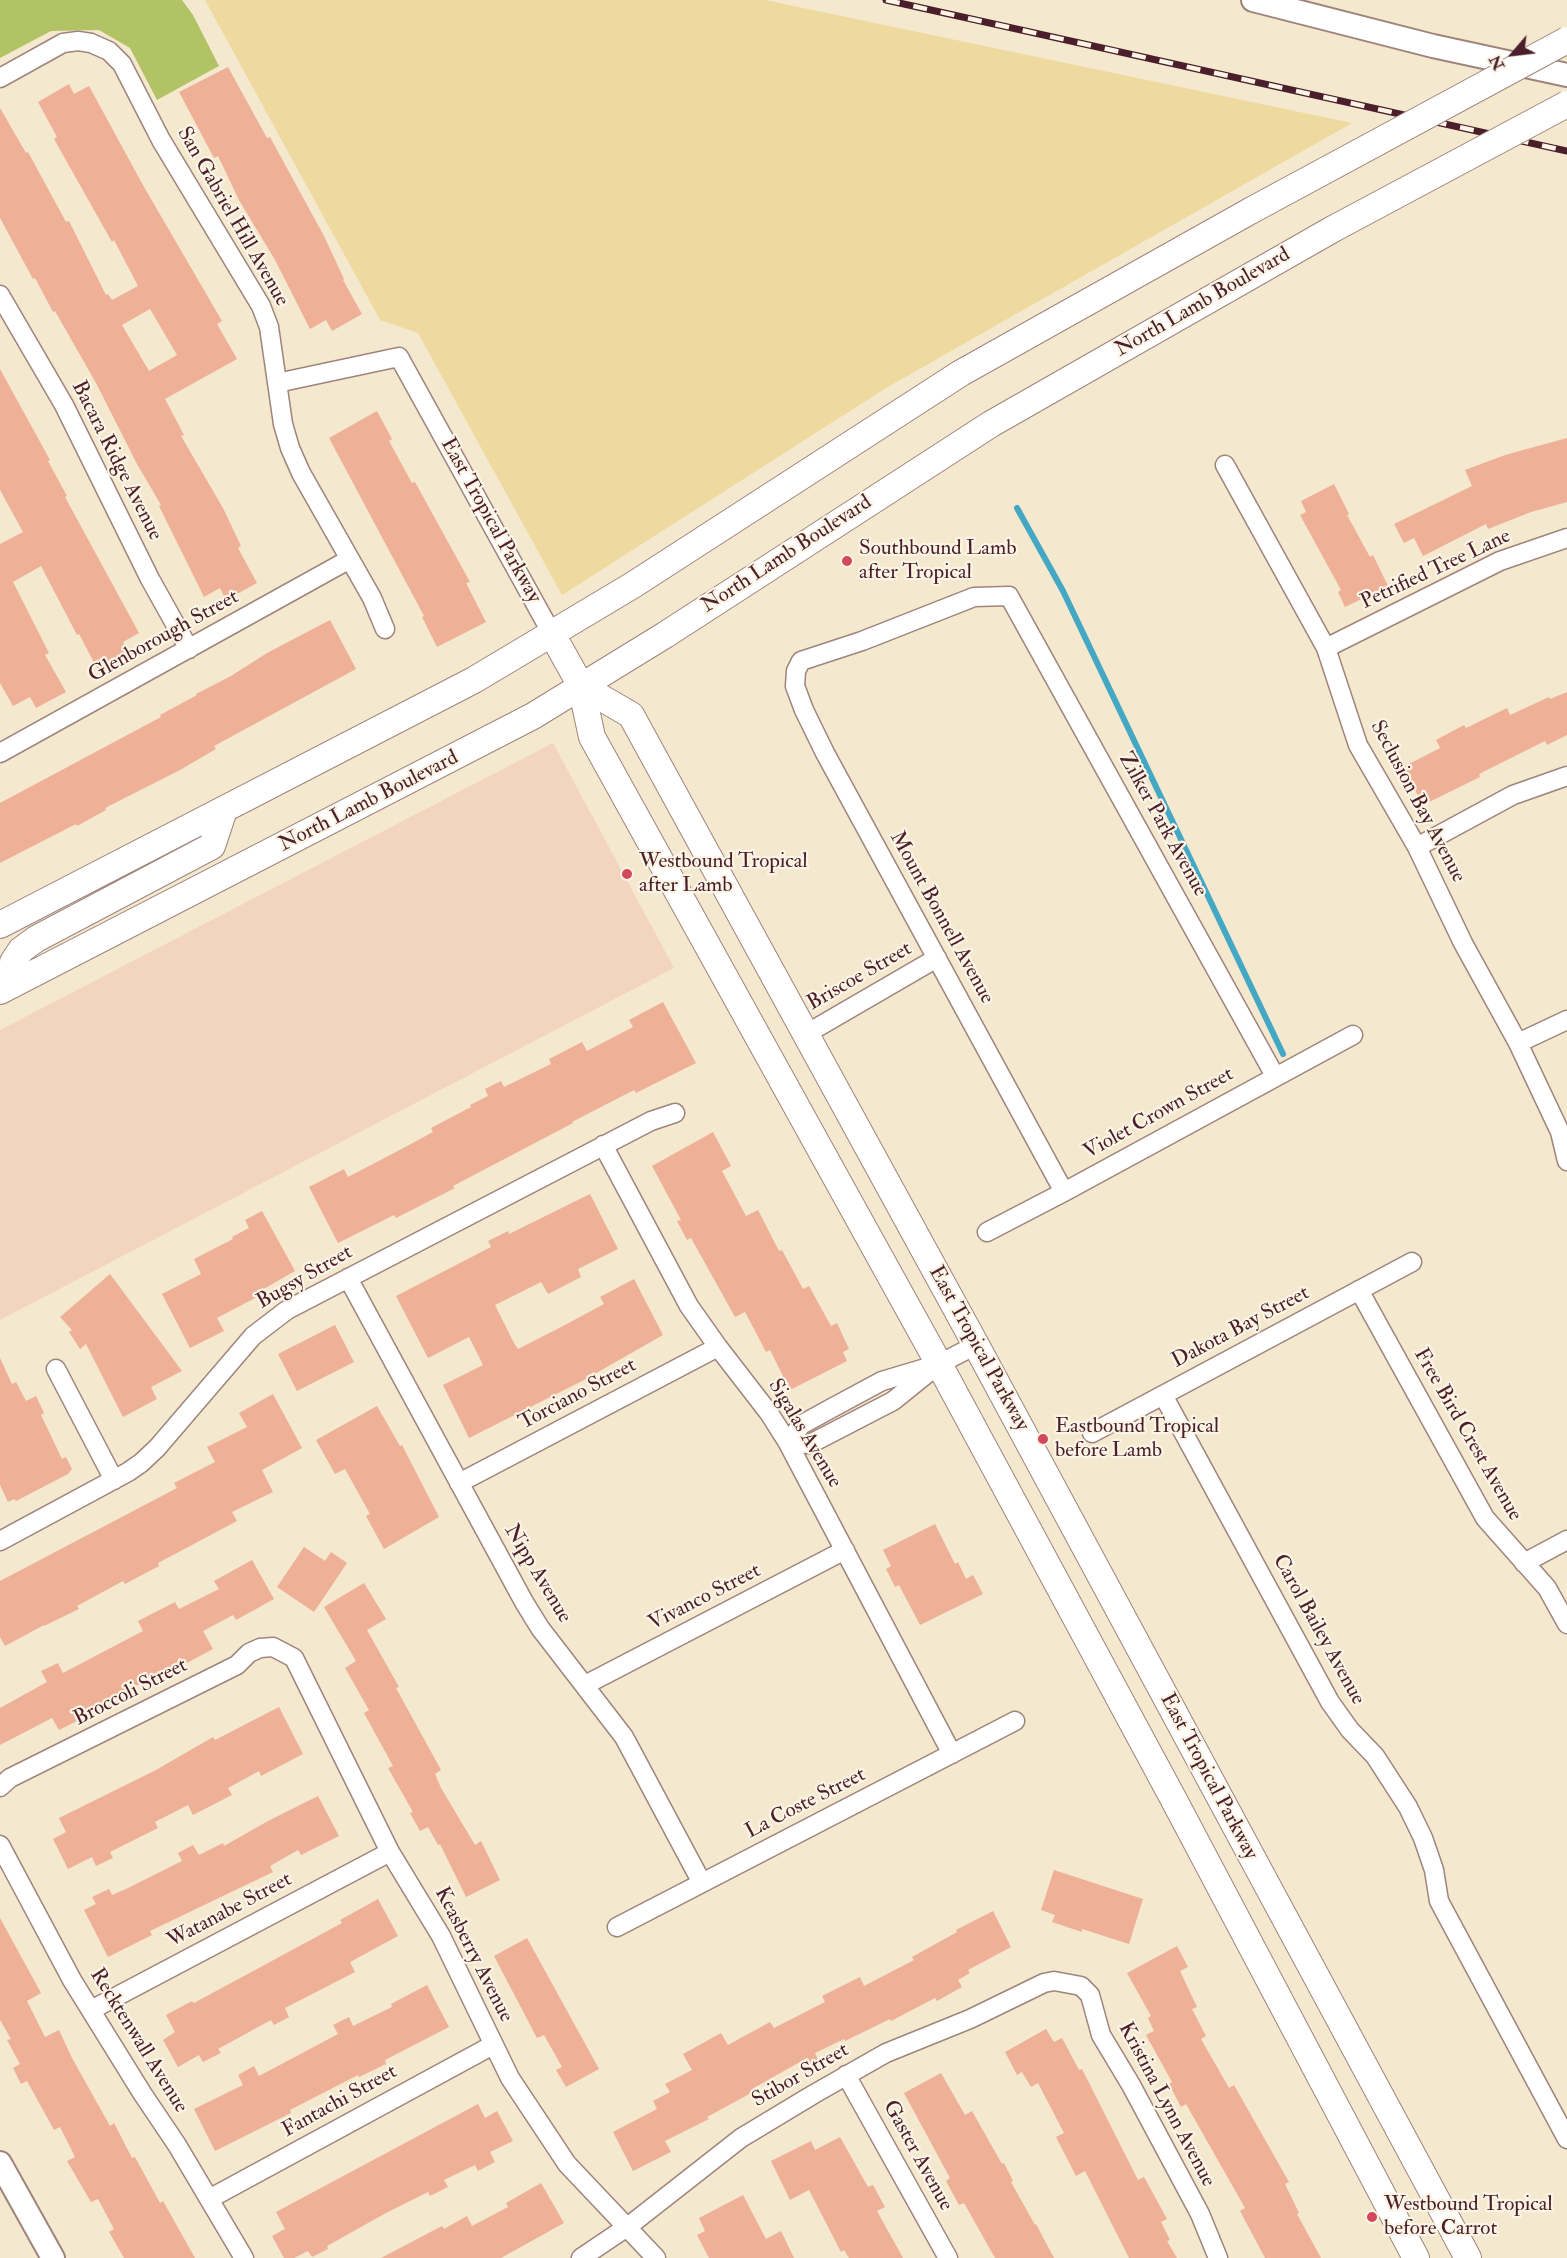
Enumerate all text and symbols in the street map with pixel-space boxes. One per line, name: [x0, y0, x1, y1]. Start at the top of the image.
north arrow: [1483, 24, 1543, 84]
text: N: [1485, 51, 1509, 73]
street label: San Gabriel Hill Avenue: [170, 123, 294, 311]
street label: North Lamb Boulevard: [1111, 243, 1295, 363]
street label: Bacara Ridge Avenue: [65, 377, 167, 545]
street label: East Tropical Parkway: [434, 434, 546, 608]
street label: North Lamb Boulevard: [697, 491, 877, 619]
street label: Petrified Tree Lane: [1357, 524, 1515, 616]
place label: Southbound Lamb after Tropical: [859, 536, 1016, 586]
marker: Southbound Lamb after Tropical: [840, 554, 854, 568]
street label: Glenborough Street: [84, 585, 244, 689]
street label: Seclusion Bay Avenue: [1364, 717, 1470, 887]
street label: North Lamb Boulevard: [275, 746, 463, 858]
street label: Zilker Park Avenue: [1112, 749, 1212, 901]
street label: Mount Bonnell Avenue: [883, 827, 999, 1009]
place label: Westbound Tropical after Lamb: [639, 849, 808, 899]
marker: Westbound Tropical after Lamb: [620, 867, 634, 881]
street label: Briscoe Street: [803, 937, 917, 1017]
street label: Violet Crown Street: [1080, 1062, 1238, 1166]
street label: Bugsy Street: [253, 1240, 357, 1316]
street label: East Tropical Parkway: [922, 1262, 1034, 1436]
street label: Dakota Bay Street: [1168, 1281, 1314, 1375]
street label: Free Bird Crest Avenue: [1407, 1344, 1527, 1526]
street label: Torciano Street: [515, 1354, 641, 1436]
street label: Sigalas Avenue: [762, 1375, 846, 1493]
place label: Eastbound Tropical before Lamb: [1055, 1414, 1219, 1464]
marker: Eastbound Tropical before Lamb: [1036, 1432, 1050, 1446]
street label: Nipp Avenue: [498, 1520, 576, 1628]
street label: Carol Bailey Avenue: [1266, 1550, 1370, 1710]
street label: Vivanco Street: [645, 1559, 765, 1637]
street label: Broccoli Street: [70, 1654, 192, 1732]
street label: East Tropical Parkway: [1153, 1689, 1263, 1865]
street label: La Coste Street: [742, 1763, 870, 1845]
street label: Watanabe Street: [164, 1868, 296, 1954]
street label: Keasberry Avenue: [428, 1883, 518, 2027]
street label: Recktenwall Avenue: [83, 1964, 193, 2118]
street label: Kristina Lynn Avenue: [1112, 2018, 1220, 2192]
street label: Stibor Street: [748, 2038, 854, 2114]
street label: Fantachi Street: [278, 2060, 402, 2144]
street label: Gaster Avenue: [876, 2096, 958, 2216]
place label: Westbound Tropical before Carrot: [1384, 2192, 1553, 2242]
marker: Westbound Tropical before Carrot: [1365, 2210, 1379, 2224]

